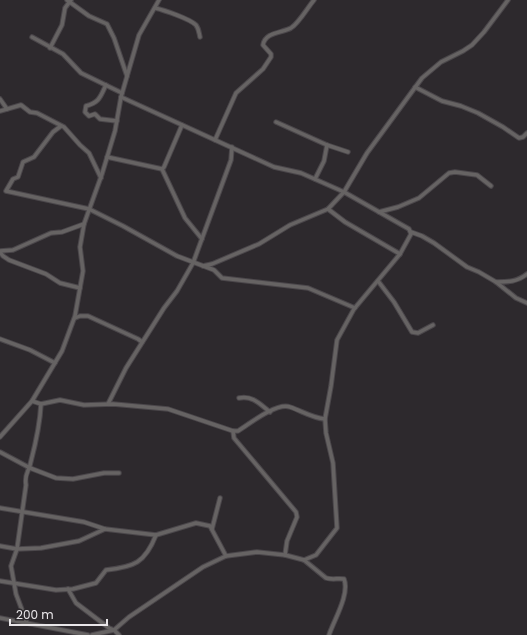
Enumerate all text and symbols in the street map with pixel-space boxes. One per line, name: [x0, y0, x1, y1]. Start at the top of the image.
scale bar: [10, 601, 107, 627]
text: 200 m: [16, 606, 54, 623]

